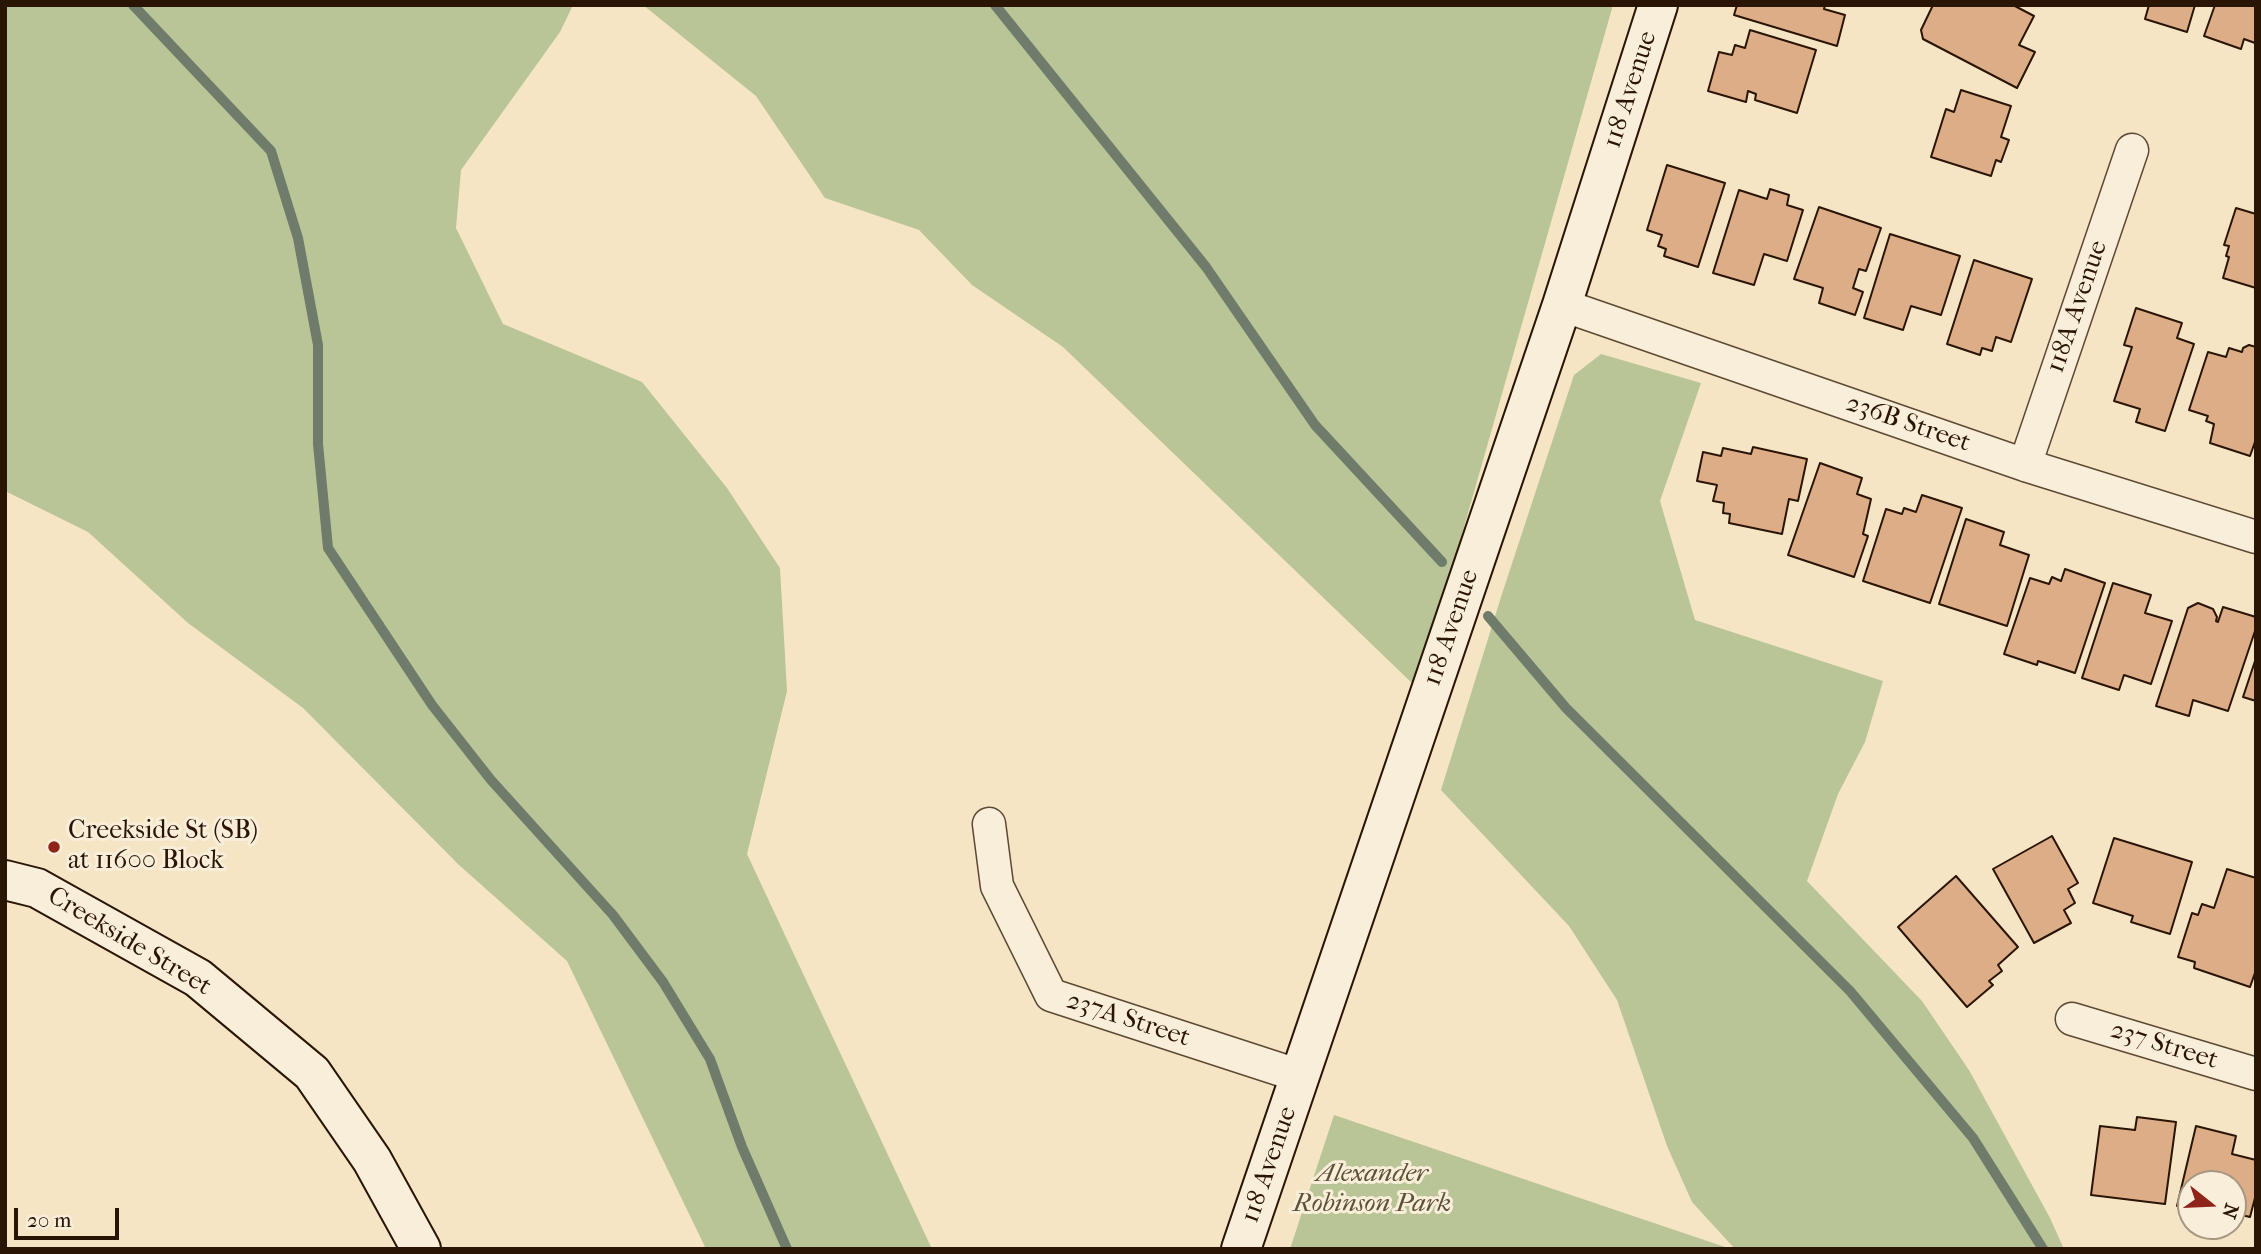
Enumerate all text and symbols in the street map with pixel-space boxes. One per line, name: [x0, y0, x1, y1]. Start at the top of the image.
street label: 118 Avenue: [1597, 28, 1665, 152]
street label: 118A Avenue: [2041, 237, 2115, 377]
street label: 236B Street: [1842, 388, 1974, 460]
street label: 118 Avenue: [1418, 566, 1486, 690]
place label: Creekside St (SB) at 11600 Block: [68, 816, 258, 878]
marker: Creekside St (SB) at 11600 Block: [46, 839, 62, 855]
street label: Creekside Street: [41, 881, 217, 1003]
street label: 237A Street: [1062, 985, 1194, 1055]
street label: 237 Street: [2106, 1015, 2222, 1077]
street label: 118 Avenue: [1236, 1103, 1304, 1227]
park label: Alexander Robinson Park: [1293, 1159, 1451, 1220]
north arrow: [2177, 1170, 2247, 1240]
scale bar: [18, 1194, 122, 1238]
text: N: [2217, 1201, 2243, 1221]
text: 20 m: [27, 1208, 71, 1232]

